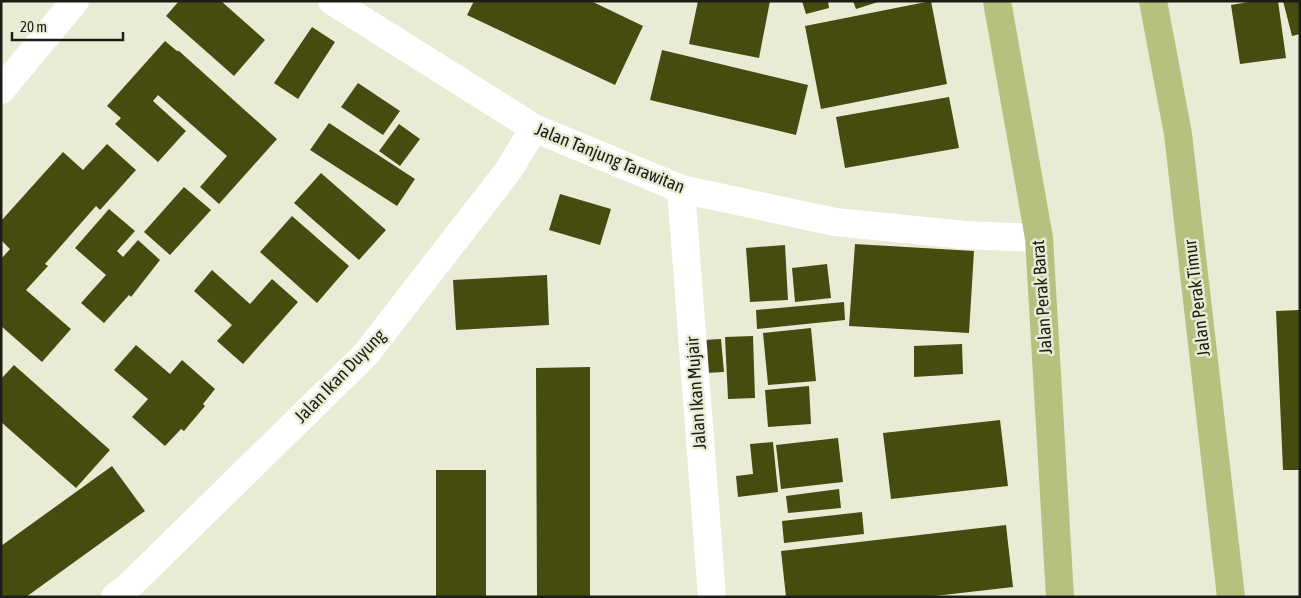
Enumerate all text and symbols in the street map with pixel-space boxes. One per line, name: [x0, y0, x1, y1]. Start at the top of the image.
scale bar: [12, 10, 124, 42]
text: 20 m: [20, 18, 47, 35]
street label: Jalan Tanjung Tarawitan: [532, 118, 688, 197]
street label: Jalan Perak Timur: [1179, 238, 1214, 358]
street label: Jalan Perak Barat: [1027, 239, 1056, 355]
street label: Jalan Ikan Duyung: [290, 324, 390, 427]
street label: Jalan Ikan Mujair: [681, 335, 710, 450]

